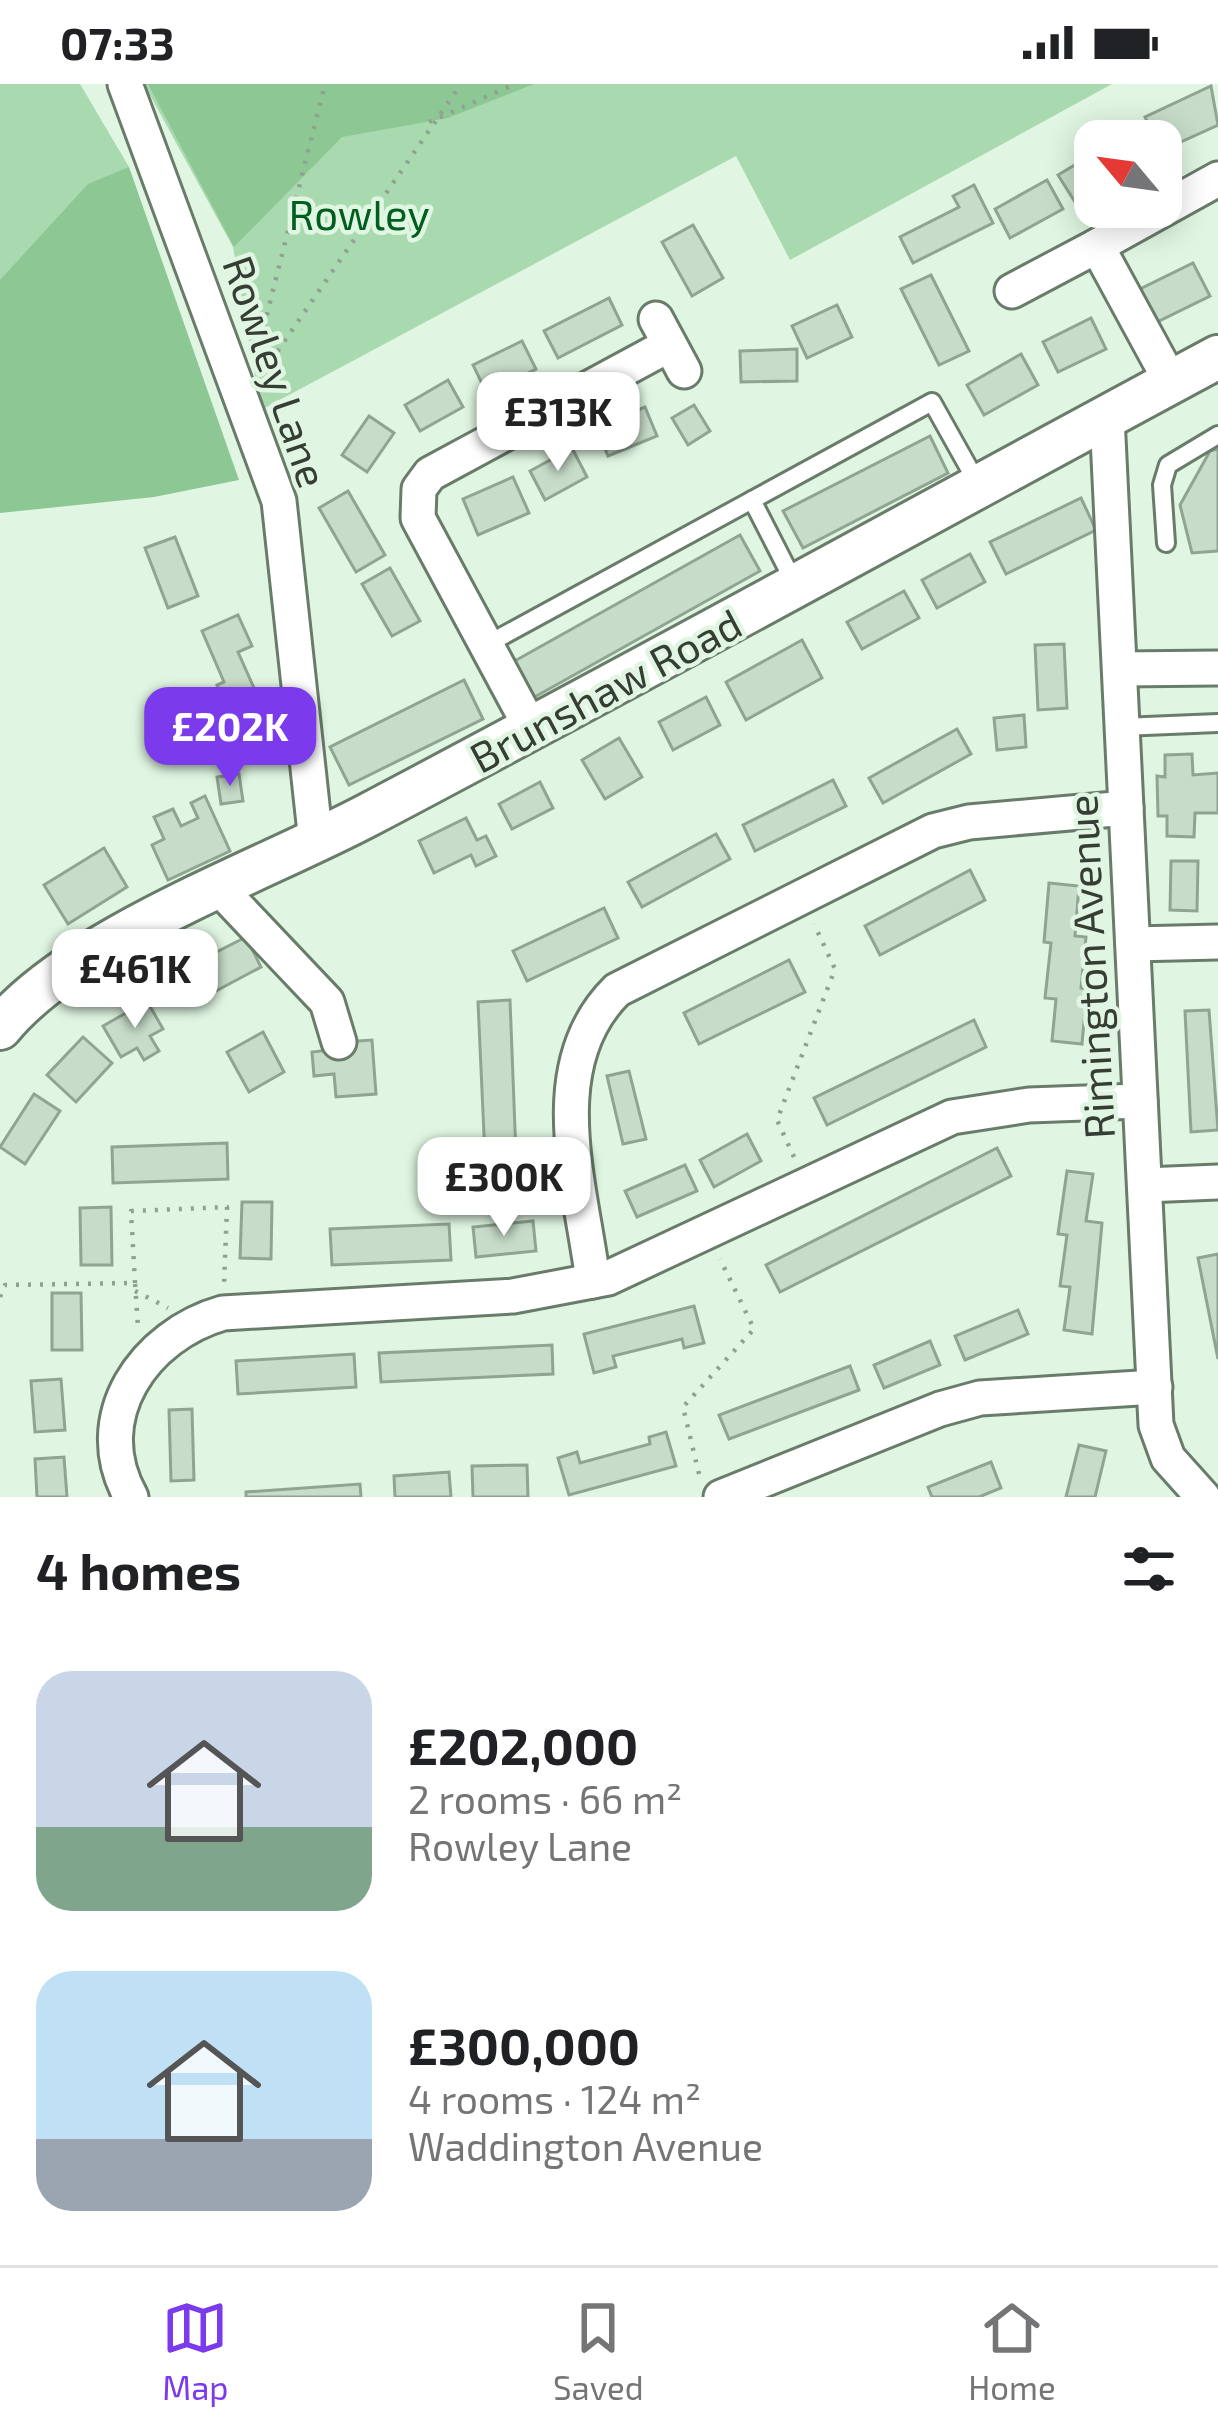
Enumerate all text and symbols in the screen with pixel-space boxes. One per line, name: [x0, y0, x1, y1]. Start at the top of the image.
text: 07:33: [60, 15, 175, 69]
north arrow: [1074, 120, 1182, 228]
map controls: [1074, 120, 1182, 228]
park label: Rowley: [288, 188, 430, 238]
street label: Rowley Lane: [214, 249, 340, 493]
pin: £313K: [474, 372, 642, 474]
text: £313K: [504, 387, 612, 434]
street label: Brunshaw Road: [461, 597, 749, 781]
pin: £202K: [146, 687, 314, 789]
text: £202K: [171, 702, 289, 749]
street label: Rimington Avenue: [1055, 794, 1123, 1140]
pin: £461K: [51, 929, 219, 1031]
text: £461K: [79, 944, 191, 991]
pin: £300K: [420, 1137, 588, 1239]
text: £300K: [445, 1152, 563, 1199]
icon: filters: [1116, 1536, 1182, 1602]
text: 4 homes: [36, 1539, 241, 1600]
text: £202,000: [408, 1714, 638, 1775]
icon: home: [132, 1719, 276, 1863]
text: 2 rooms · 66 m²: [408, 1775, 682, 1822]
text: Rowley Lane: [408, 1822, 632, 1869]
text: £300,000: [408, 2014, 640, 2075]
icon: home: [132, 2019, 276, 2163]
text: 4 rooms · 124 m²: [408, 2075, 701, 2122]
text: Waddington Avenue: [408, 2122, 763, 2169]
tab: Map: [162, 2295, 229, 2407]
tab: Saved: [553, 2295, 644, 2407]
tab: Home: [968, 2295, 1056, 2407]

